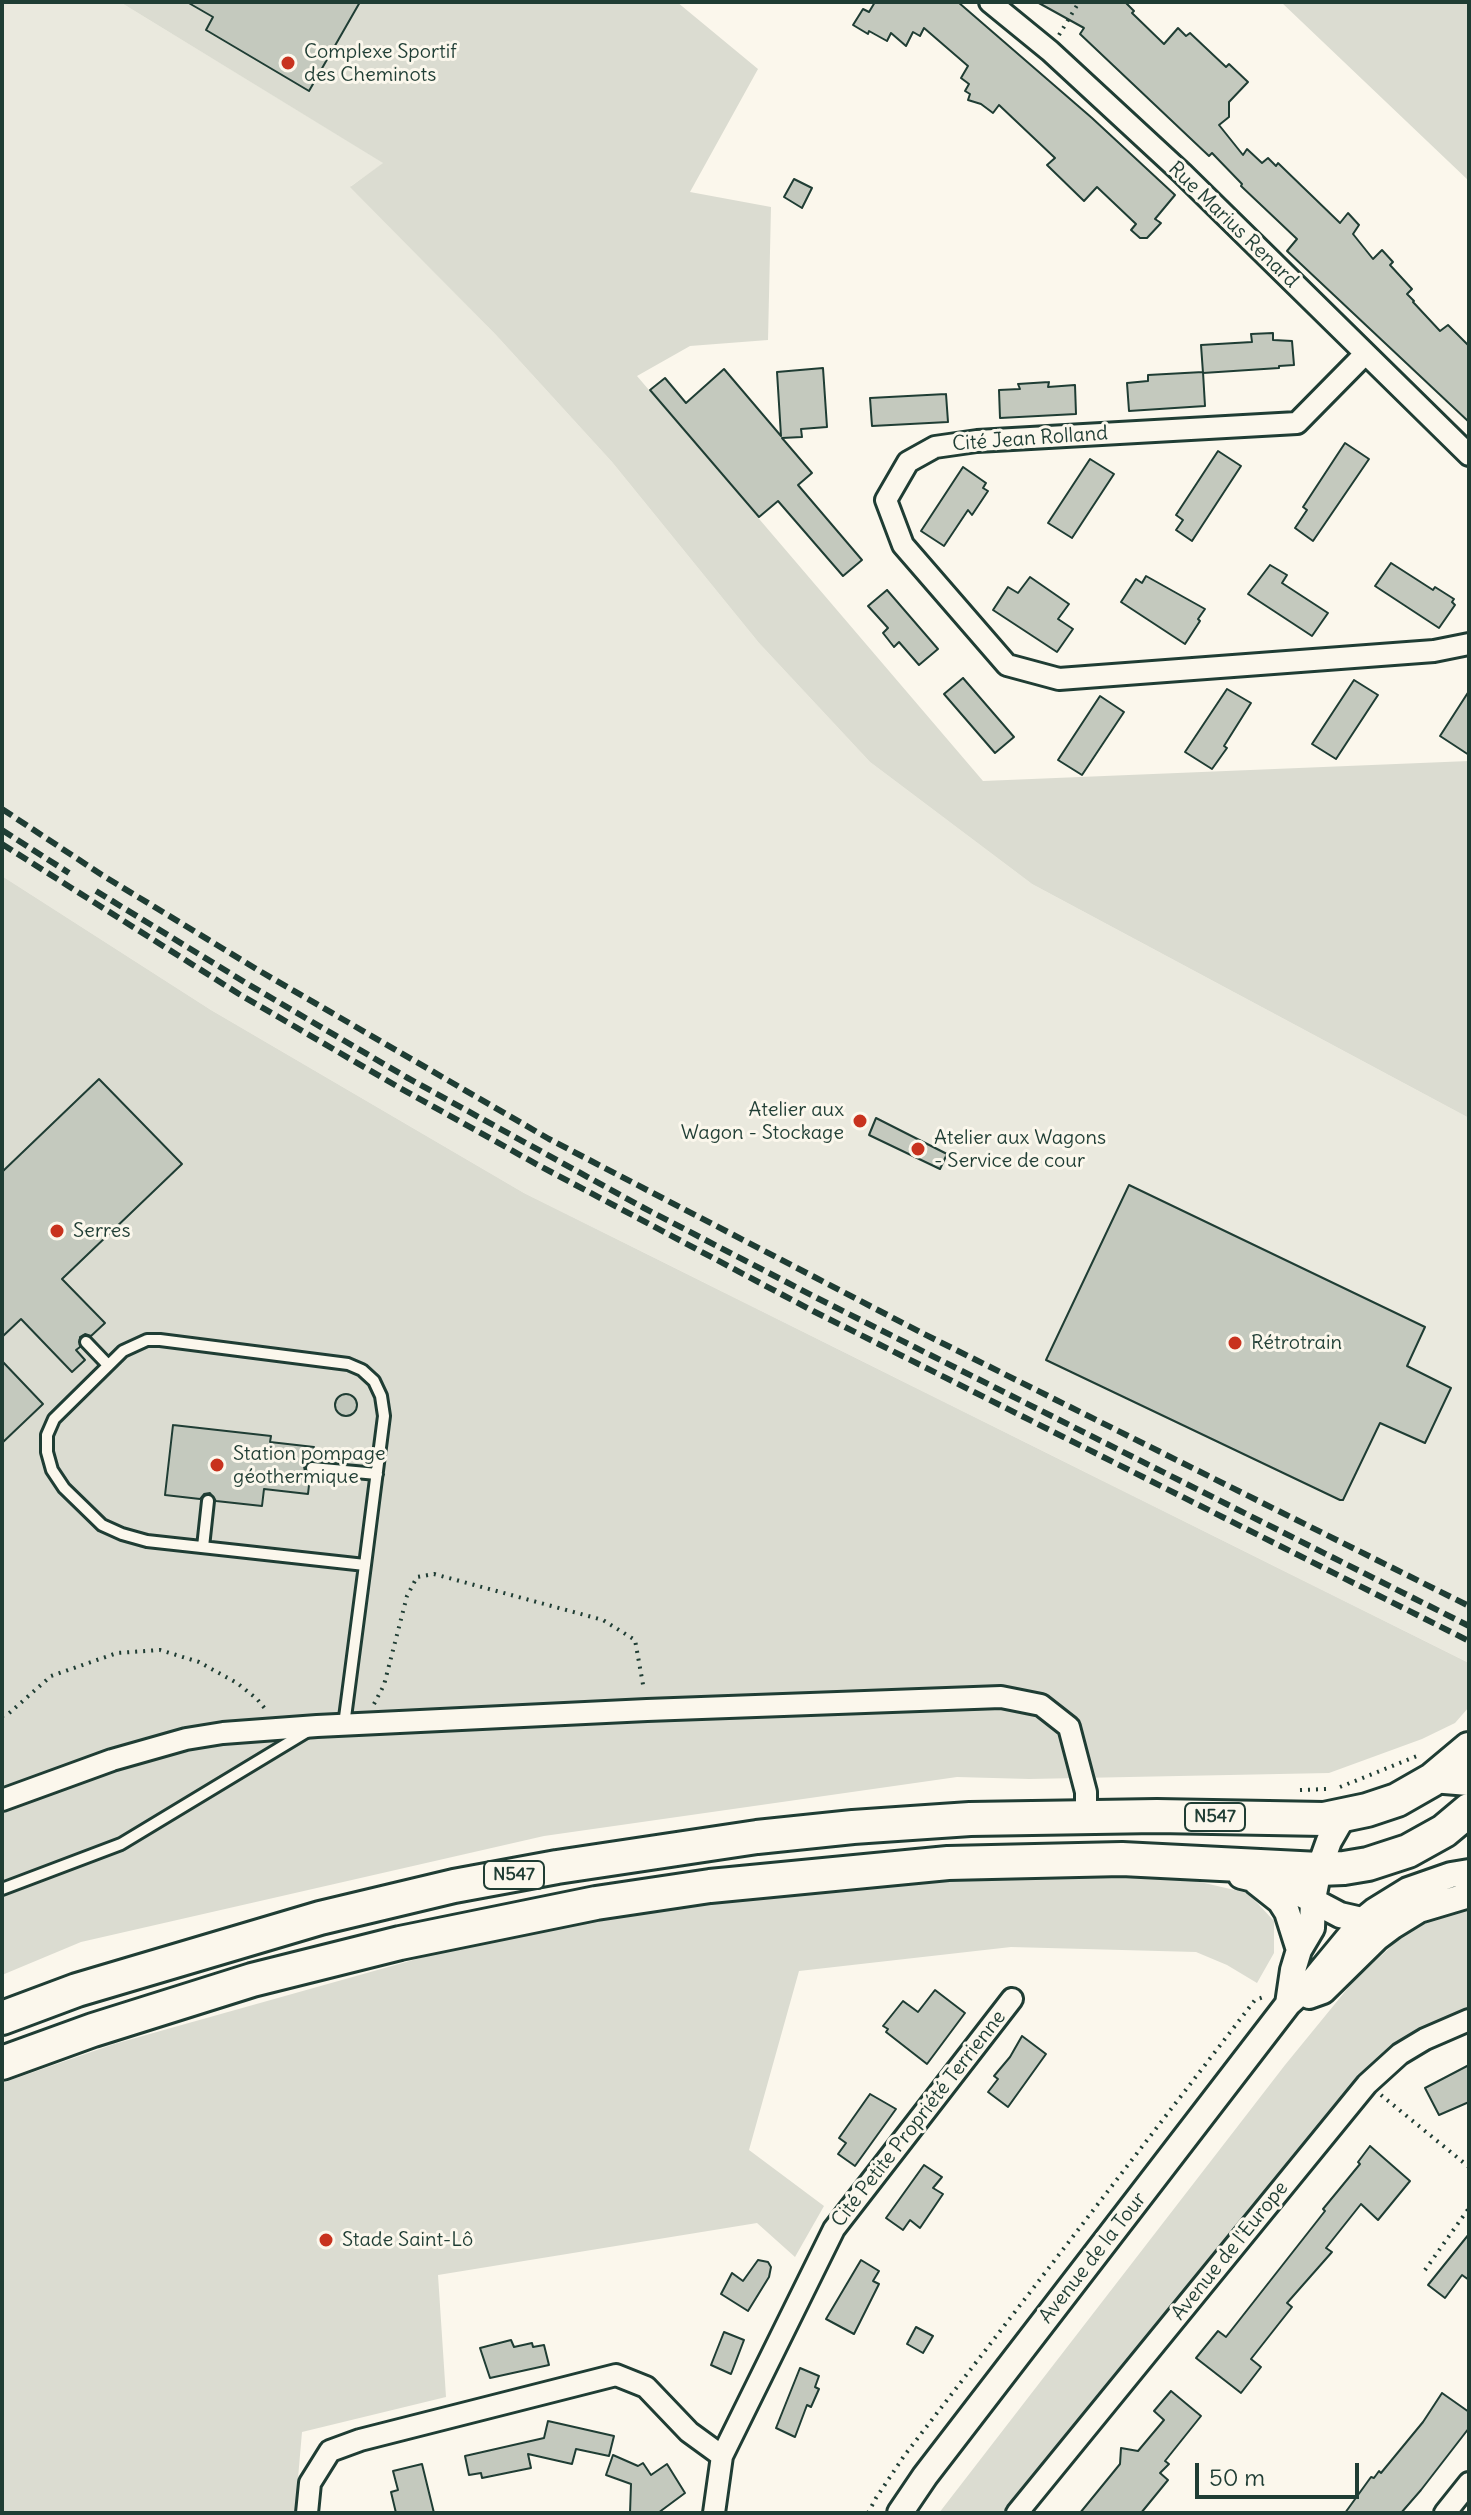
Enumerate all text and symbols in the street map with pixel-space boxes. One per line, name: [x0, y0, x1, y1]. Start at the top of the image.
place label: Complexe Sportif des Cheminots: [304, 40, 457, 87]
marker: Complexe Sportif des Cheminots: [279, 54, 297, 72]
street label: Rue Marius Renard: [1163, 157, 1303, 293]
street label: Cité Jean Rolland: [951, 422, 1109, 456]
place label: Atelier aux Wagon - Stockage: [681, 1098, 844, 1145]
marker: Atelier aux Wagon - Stockage: [851, 1112, 869, 1130]
place label: Atelier aux Wagons - Service de cour: [934, 1126, 1106, 1173]
marker: Atelier aux Wagons - Service de cour: [909, 1140, 927, 1158]
place label: Serres: [73, 1219, 130, 1243]
marker: Serres: [48, 1222, 66, 1240]
place label: Rétrotrain: [1251, 1331, 1342, 1355]
marker: Rétrotrain: [1226, 1334, 1244, 1352]
place label: Station pompage géothermique: [233, 1442, 386, 1489]
marker: Station pompage géothermique: [208, 1456, 226, 1474]
road number: N547: [1185, 1803, 1245, 1831]
road number: N547: [484, 1861, 544, 1889]
street label: Cité Petite Propriété Terrienne: [827, 2006, 1011, 2232]
street label: Avenue de l'Europe: [1167, 2177, 1293, 2325]
street label: Avenue de la Tour: [1034, 2188, 1152, 2328]
place label: Stade Saint-Lô: [342, 2228, 473, 2252]
marker: Stade Saint-Lô: [317, 2231, 335, 2249]
scale bar: [1199, 2447, 1363, 2497]
text: 50 m: [1209, 2462, 1265, 2492]

